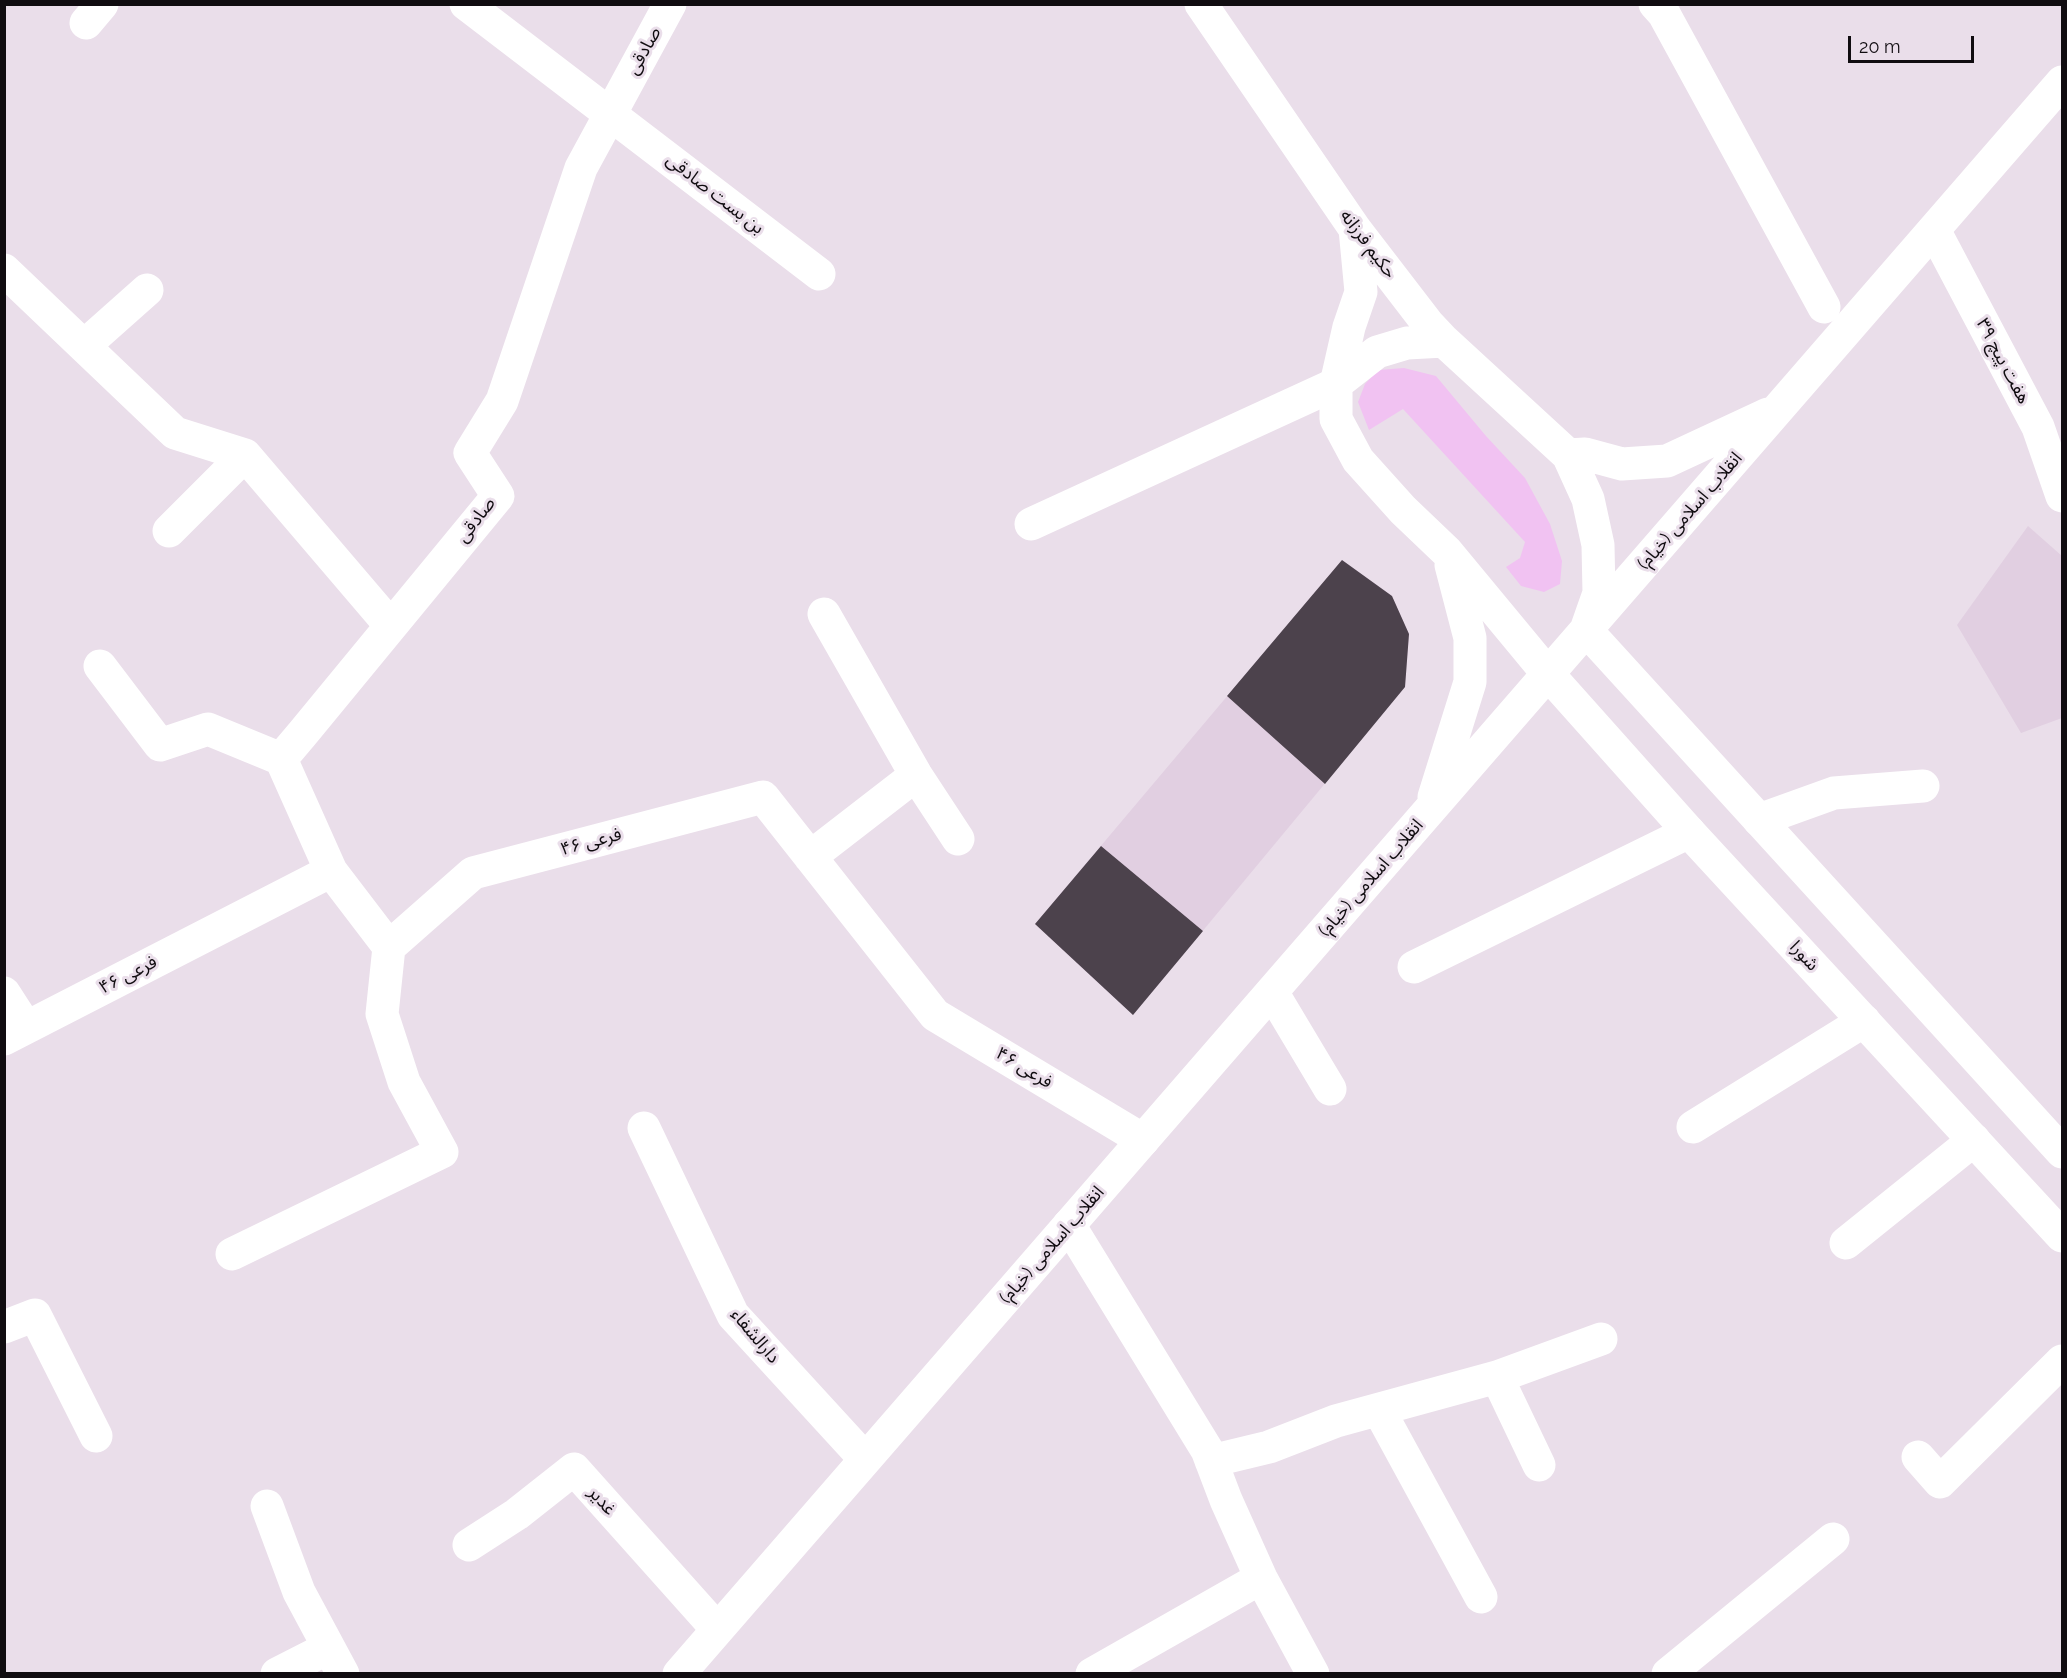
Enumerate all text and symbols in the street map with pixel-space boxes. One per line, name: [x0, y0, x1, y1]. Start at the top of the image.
street label: صادقی: [622, 23, 666, 79]
scale bar: [1851, 24, 1977, 62]
text: 20 m: [1859, 36, 1901, 57]
street label: بن بست صادقی: [662, 149, 768, 239]
street label: حکیم فرزانه: [1335, 205, 1401, 283]
street label: هفت پیچ ۳۹: [1971, 315, 2035, 407]
street label: انقلاب اسلامی (خیام): [1633, 448, 1747, 574]
street label: صادقی: [452, 493, 500, 547]
street label: انقلاب اسلامی (خیام): [1314, 815, 1428, 941]
street label: فرعی ۴۶: [558, 824, 624, 860]
street label: شورا: [1785, 937, 1823, 975]
street label: فرعی ۴۶: [95, 951, 161, 999]
street label: فرعی ۴۶: [992, 1043, 1056, 1093]
street label: انقلاب اسلامی (خیام): [995, 1182, 1109, 1308]
street label: دارالشفاء: [726, 1304, 784, 1368]
street label: غدیر: [584, 1482, 620, 1520]

